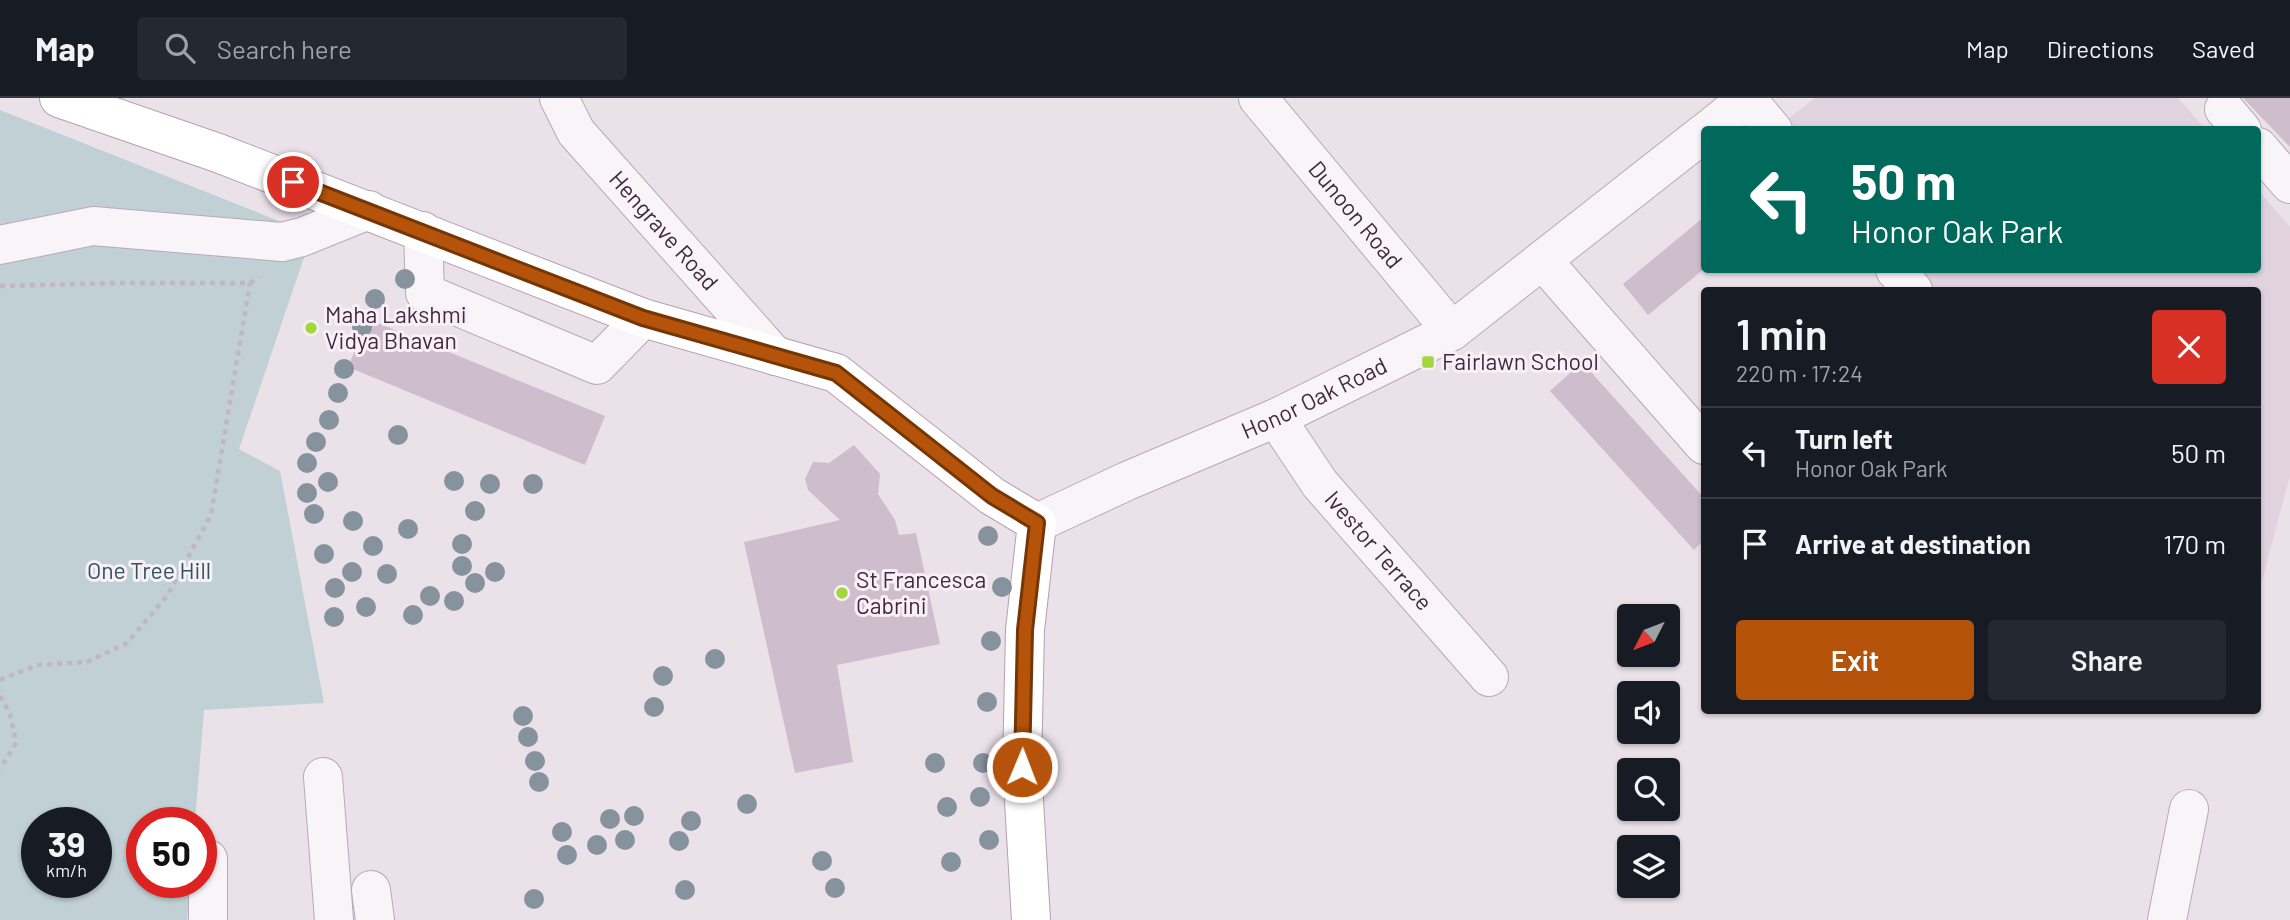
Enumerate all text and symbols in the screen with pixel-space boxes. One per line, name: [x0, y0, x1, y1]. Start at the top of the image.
search box: [137, 17, 627, 80]
text: Map: [35, 28, 95, 68]
icon: search: [161, 29, 199, 67]
text: Search here: [217, 33, 352, 64]
text: Map: [1966, 34, 2009, 63]
text: Directions: [2047, 34, 2154, 63]
text: Saved: [2192, 34, 2255, 63]
text: 50 m: [1851, 151, 1956, 210]
pin: [263, 152, 323, 212]
icon: left: [1736, 154, 1827, 245]
street label: Dunoon Road: [1303, 155, 1409, 274]
icon: arrive: [274, 163, 312, 201]
street label: Hengrave Road: [604, 165, 725, 295]
text: Honor Oak Park: [1851, 211, 2063, 249]
place label: Maha Lakshmi Vidya Bhavan: [325, 300, 467, 354]
text: 1 min: [1736, 308, 1828, 358]
button: close: [2152, 310, 2226, 384]
marker: Maha Lakshmi Vidya Bhavan: [303, 320, 319, 336]
place label: Fairlawn School: [1442, 347, 1599, 375]
street label: Honor Oak Road: [1237, 350, 1391, 444]
marker: Fairlawn School: [1420, 354, 1436, 370]
text: 220 m · 17:24: [1736, 359, 1863, 387]
text: Turn left: [1795, 423, 1893, 454]
icon: left: [1736, 434, 1774, 472]
text: 50 m: [2171, 437, 2226, 468]
text: Honor Oak Park: [1795, 454, 1948, 482]
street label: Ivestor Terrace: [1319, 485, 1439, 616]
icon: arrive: [1736, 525, 1774, 563]
text: Arrive at destination: [1795, 528, 2031, 559]
text: 170 m: [2163, 528, 2226, 559]
park label: One Tree Hill: [87, 556, 211, 584]
place label: St Francesca Cabrini: [856, 565, 986, 619]
marker: St Francesca Cabrini: [834, 585, 850, 601]
north arrow: [1617, 604, 1680, 667]
map controls: [1617, 604, 1680, 898]
button: Exit: [1736, 620, 1974, 700]
button: Share: [1988, 620, 2226, 700]
button: sound: [1617, 681, 1680, 744]
position arrow: [985, 730, 1059, 804]
button: search: [1617, 758, 1680, 821]
speed limit sign: 50: [126, 807, 217, 898]
text: 39: [48, 822, 85, 864]
button: layers: [1617, 835, 1680, 898]
text: km/h: [46, 859, 87, 881]

